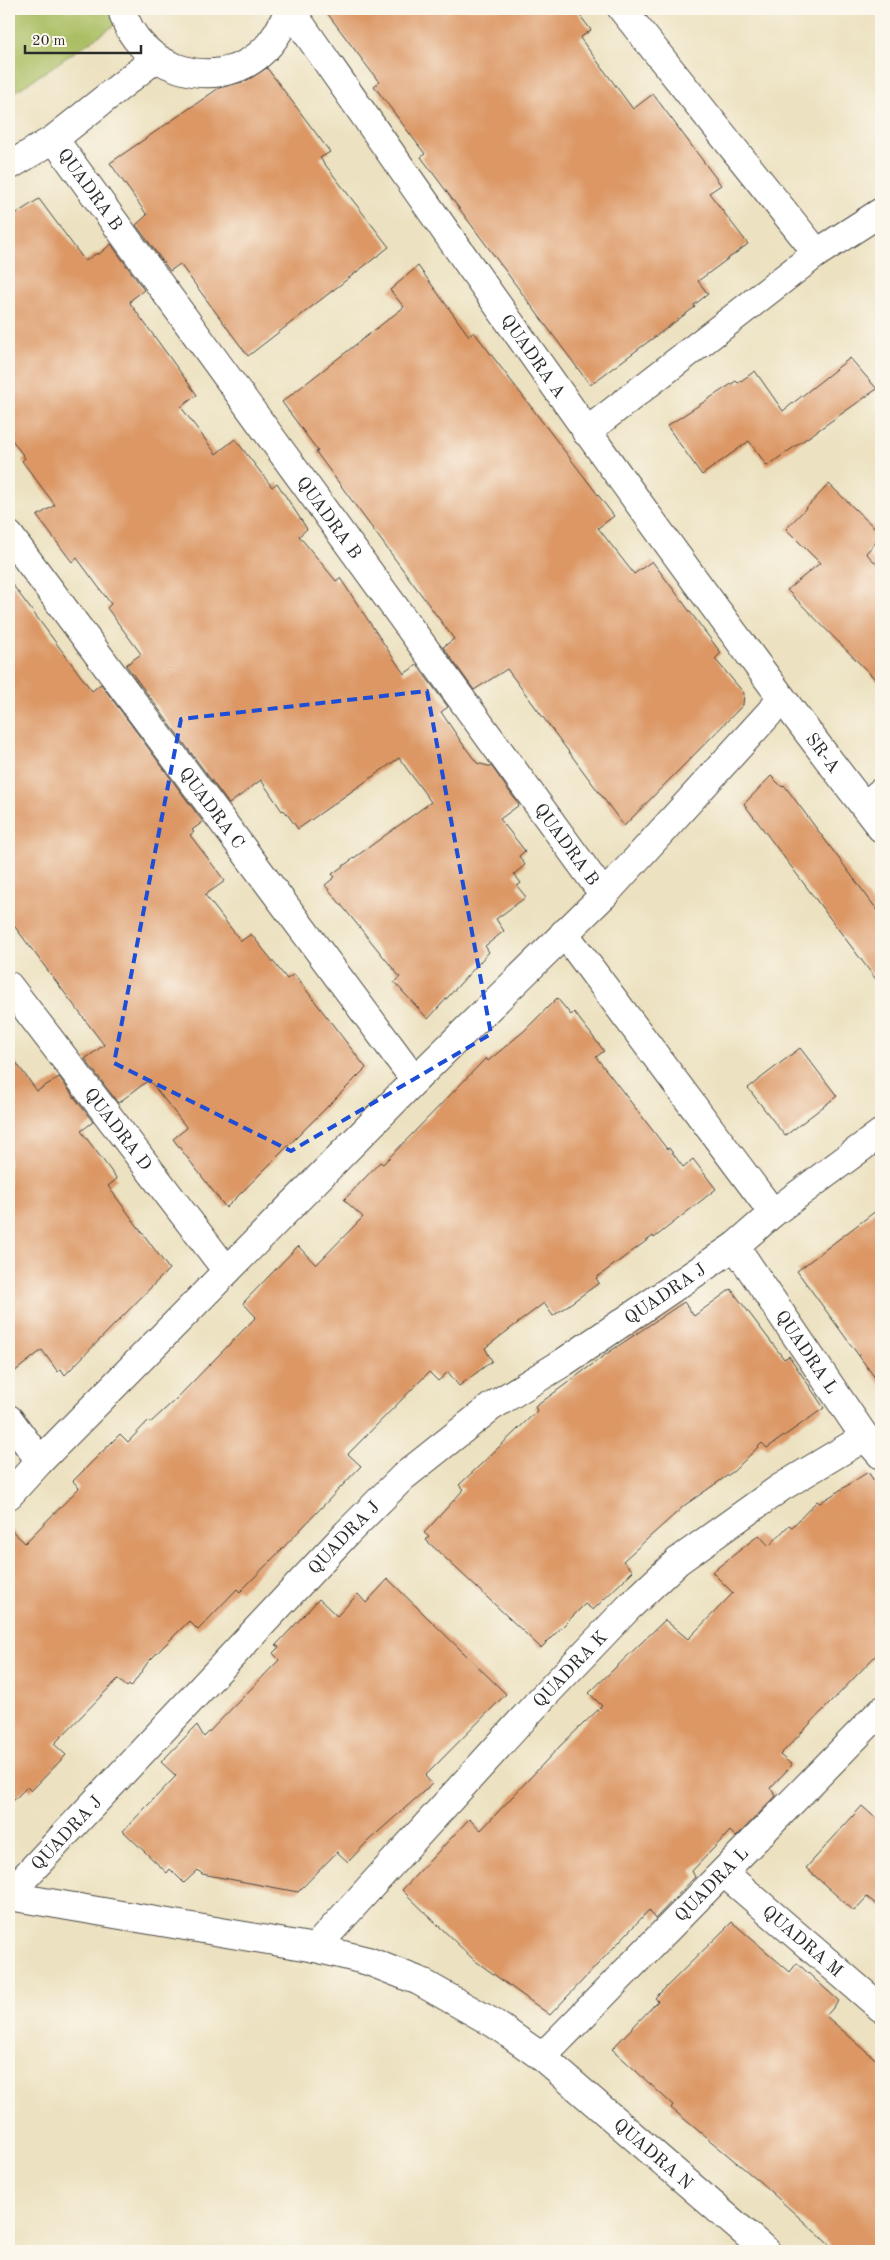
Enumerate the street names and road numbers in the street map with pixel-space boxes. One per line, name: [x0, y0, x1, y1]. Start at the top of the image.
street label: QUADRA B: [54, 145, 125, 234]
street label: QUADRA A: [497, 311, 569, 402]
street label: QUADRA B: [293, 474, 364, 562]
street label: SR-A: [802, 730, 843, 777]
street label: QUADRA C: [175, 764, 247, 852]
street label: QUADRA B: [530, 800, 602, 889]
street label: QUADRA D: [80, 1085, 155, 1174]
street label: QUADRA J: [622, 1260, 710, 1328]
street label: QUADRA L: [772, 1307, 841, 1397]
street label: QUADRA J: [305, 1498, 384, 1578]
street label: QUADRA K: [530, 1628, 611, 1711]
street label: QUADRA J: [28, 1793, 106, 1874]
street label: QUADRA L: [672, 1844, 752, 1926]
street label: QUADRA M: [759, 1902, 846, 1981]
street label: QUADRA N: [610, 2115, 696, 2193]

